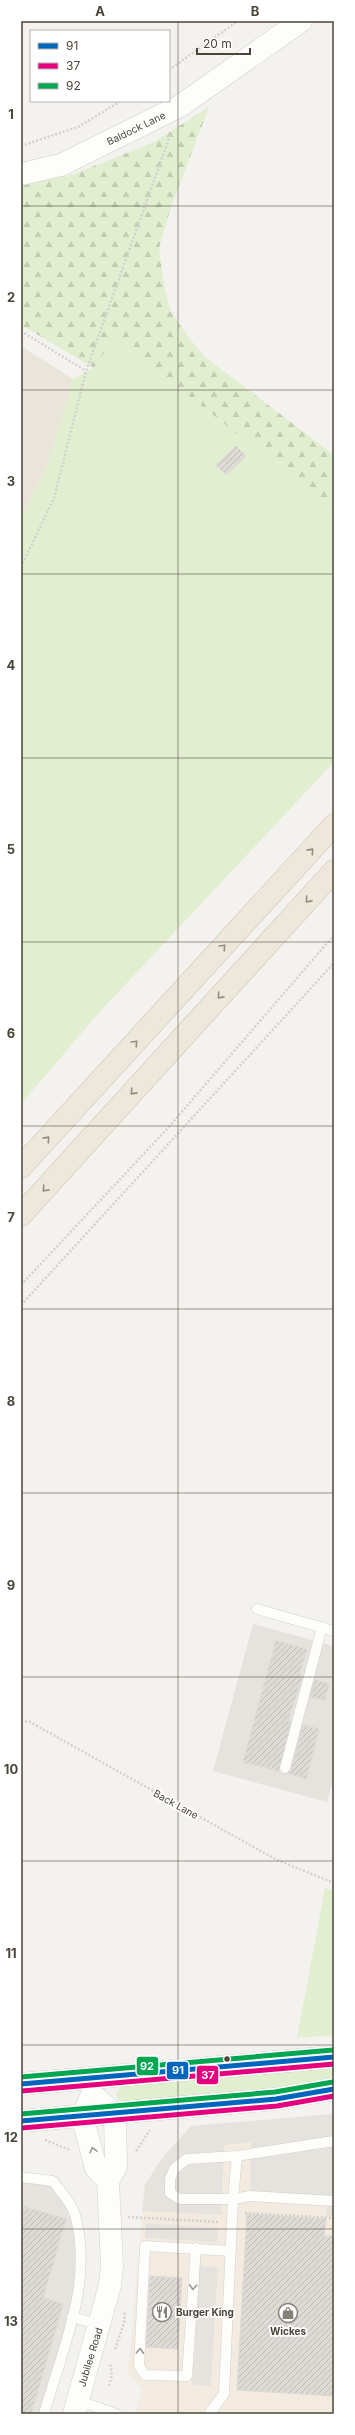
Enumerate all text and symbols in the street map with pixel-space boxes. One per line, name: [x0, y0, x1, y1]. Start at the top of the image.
text: A: [95, 3, 105, 19]
text: B: [251, 3, 260, 19]
legend: [30, 30, 170, 102]
scale bar: [197, 30, 250, 56]
text: 20 m: [203, 36, 232, 51]
text: 91: [66, 38, 78, 53]
text: 37: [66, 58, 80, 73]
text: 92: [66, 78, 81, 93]
text: 1: [8, 106, 14, 122]
street label: Baldock Lane: [105, 109, 167, 147]
text: 2: [7, 289, 15, 305]
text: 3: [7, 473, 15, 489]
text: 4: [7, 657, 16, 673]
text: 5: [7, 841, 15, 857]
one-way arrow: [306, 848, 313, 856]
one-way arrow: [305, 895, 312, 903]
one-way arrow: [218, 944, 226, 952]
one-way arrow: [217, 991, 225, 999]
text: 6: [7, 1025, 15, 1041]
one-way arrow: [130, 1040, 137, 1047]
one-way arrow: [131, 1088, 138, 1095]
one-way arrow: [43, 1136, 50, 1143]
one-way arrow: [43, 1184, 50, 1191]
text: 7: [7, 1209, 15, 1225]
text: 8: [7, 1393, 15, 1409]
text: 9: [7, 1577, 15, 1593]
text: 10: [4, 1761, 18, 1777]
street label: Back Lane: [152, 1787, 201, 1821]
text: 11: [5, 1945, 17, 1961]
unlabelled marker: [222, 2054, 232, 2064]
line badge: 92: [136, 2056, 159, 2076]
text: 92: [140, 2059, 154, 2073]
line badge: 91: [166, 2061, 189, 2080]
text: 91: [172, 2063, 184, 2077]
line badge: 37: [196, 2065, 219, 2085]
text: 37: [201, 2068, 215, 2082]
text: 12: [4, 2129, 18, 2145]
one-way arrow: [89, 2147, 97, 2153]
one-way arrow: [188, 2284, 197, 2290]
restaurant icon: Burger King: [151, 2301, 173, 2323]
shop icon: Wickes: [277, 2302, 299, 2324]
place label: Burger King: [176, 2306, 234, 2319]
text: 13: [4, 2313, 18, 2329]
place label: Wickes: [270, 2325, 306, 2337]
street label: Jubilee Road: [75, 2326, 105, 2388]
one-way arrow: [135, 2348, 144, 2354]

